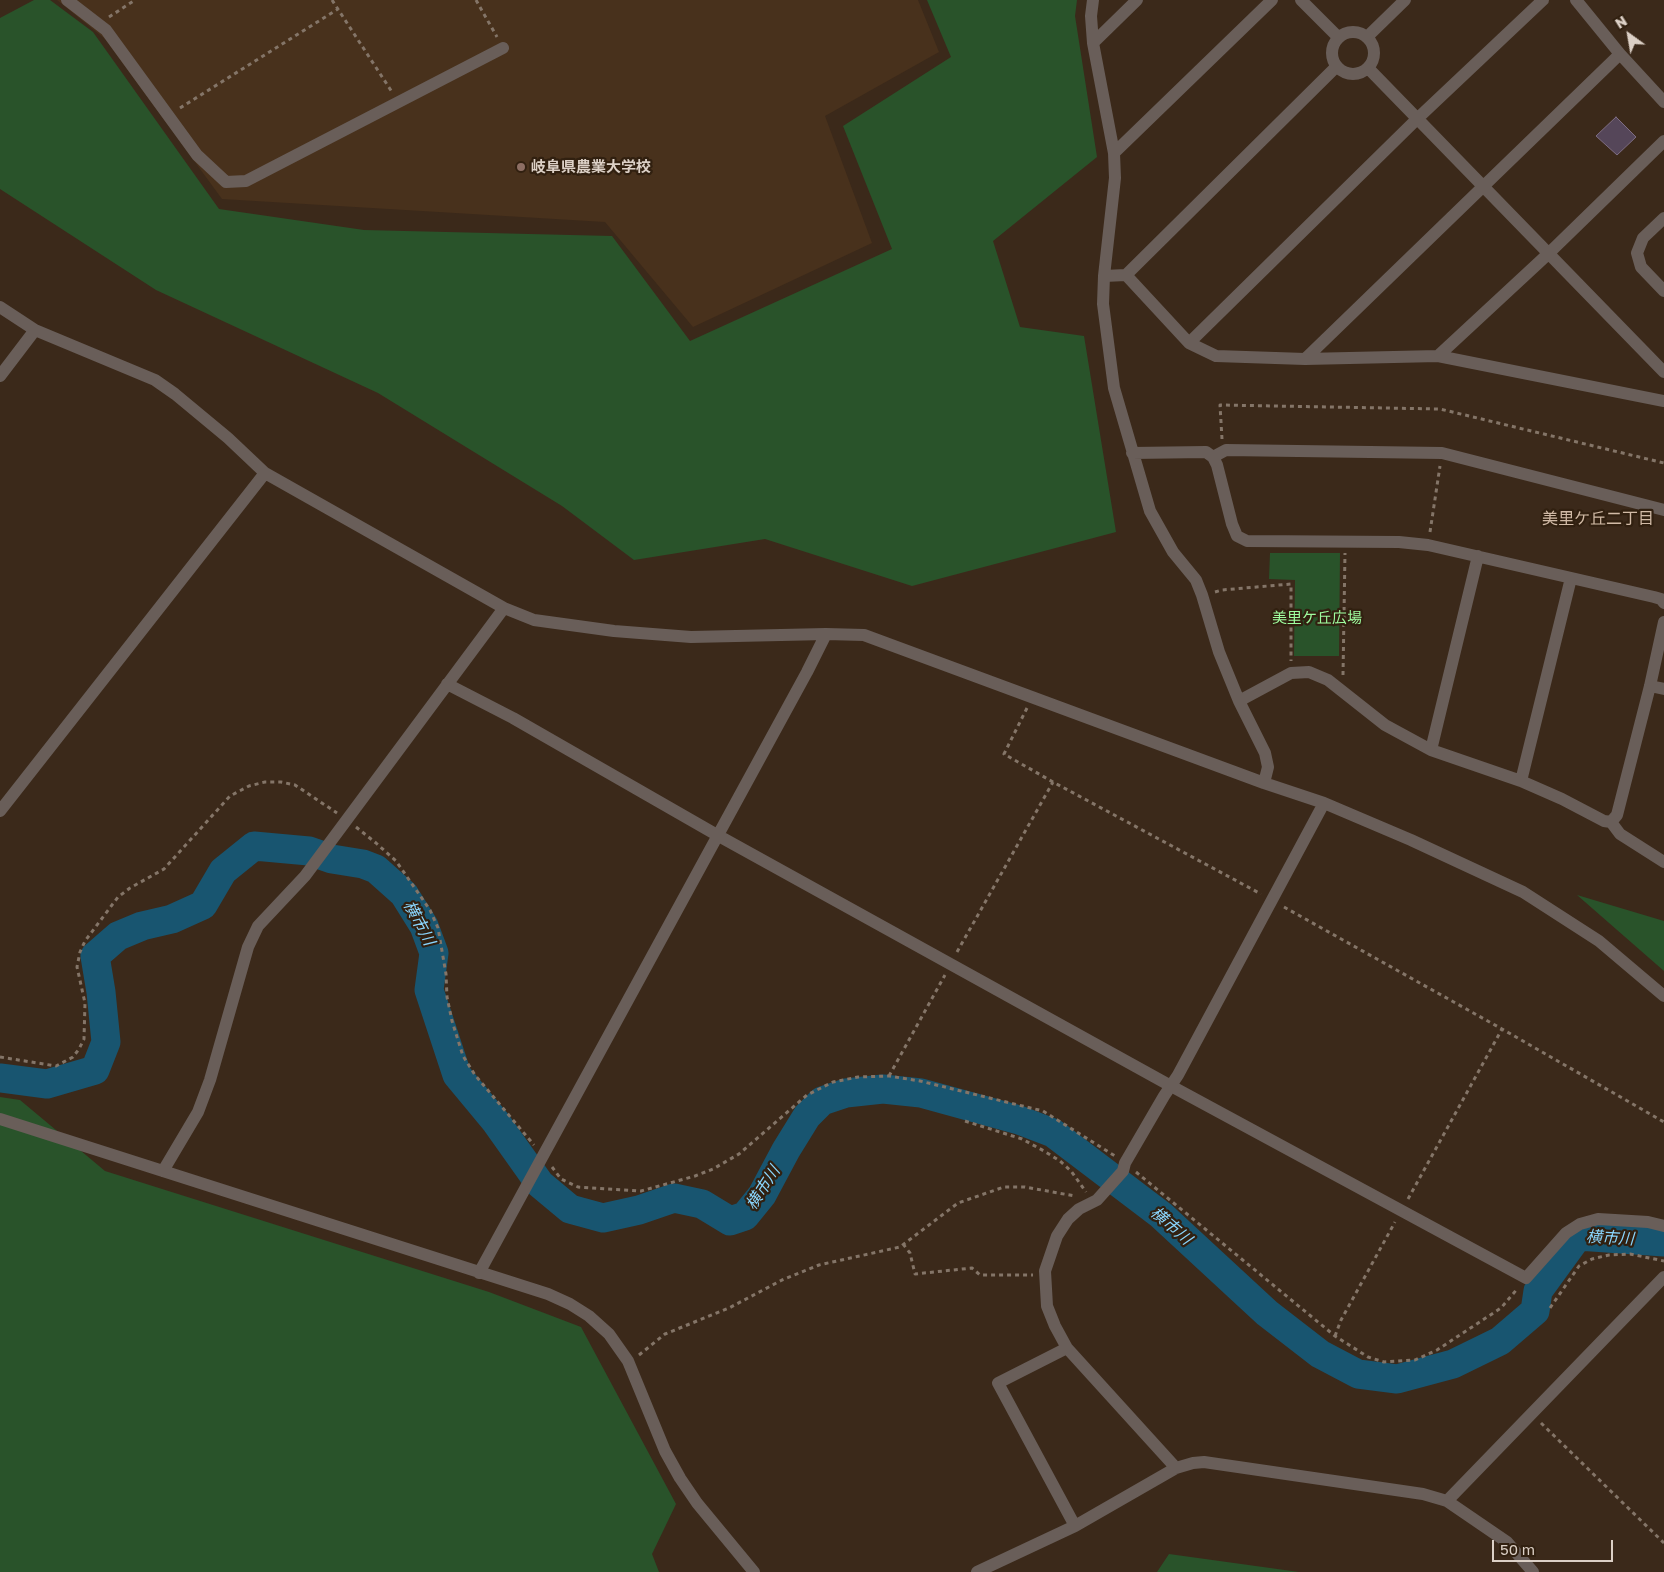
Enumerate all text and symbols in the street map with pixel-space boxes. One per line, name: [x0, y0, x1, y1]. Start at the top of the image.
north arrow: [1604, 10, 1654, 60]
text: N: [1612, 12, 1630, 32]
place label: 岐阜県農業大学校: [531, 158, 651, 176]
marker: 岐阜県農業大学校: [515, 161, 527, 173]
district label: 美里ケ丘二丁目: [1542, 509, 1654, 529]
park label: 美里ケ丘広場: [1272, 609, 1362, 627]
water label: 横市川: [399, 897, 439, 949]
water label: 横市川: [742, 1163, 784, 1213]
water label: 横市川: [1147, 1203, 1195, 1249]
water label: 横市川: [1586, 1227, 1634, 1249]
scale bar: [1494, 1530, 1615, 1562]
text: 50 m: [1500, 1540, 1535, 1558]

